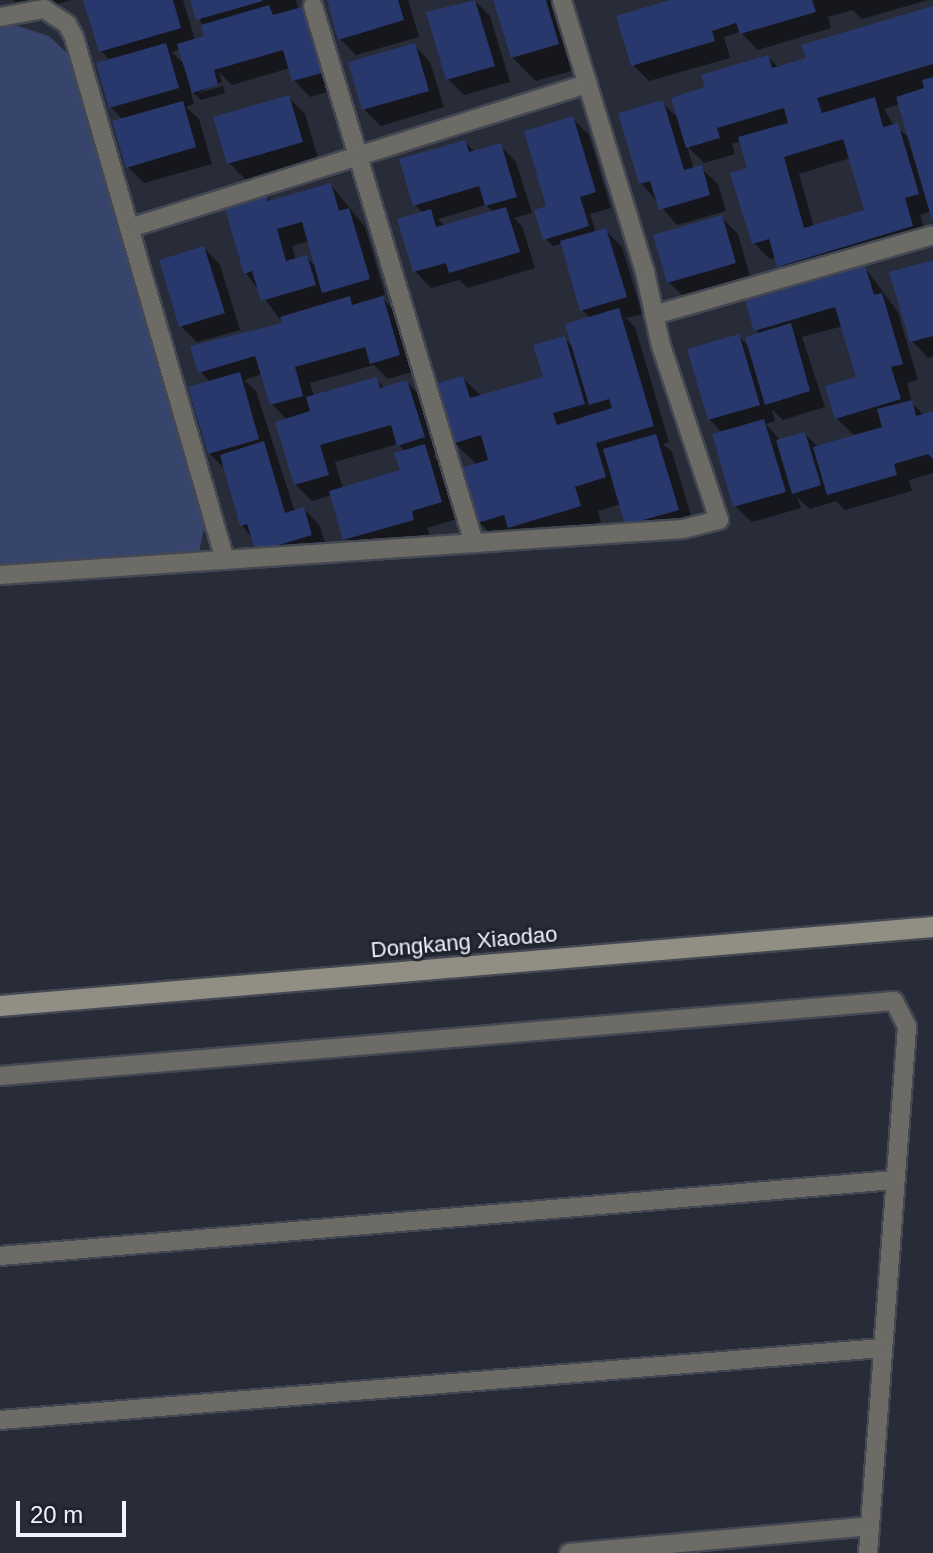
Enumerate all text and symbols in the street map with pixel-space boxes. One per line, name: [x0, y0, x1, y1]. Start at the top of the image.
street label: Dongkang Xiaodao: [370, 921, 558, 963]
scale bar: [20, 1485, 130, 1535]
text: 20 m: [30, 1501, 83, 1528]

